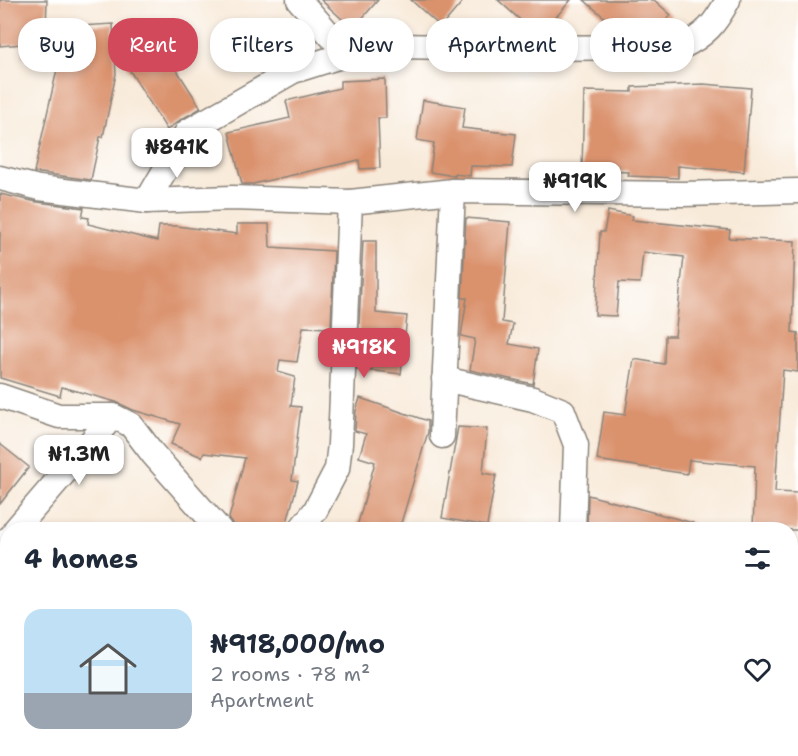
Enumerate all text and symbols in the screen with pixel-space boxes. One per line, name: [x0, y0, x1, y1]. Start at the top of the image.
chip: Buy: [18, 18, 96, 72]
chip: Rent: [108, 18, 198, 72]
chip: Filters: [210, 18, 315, 72]
chip: New: [327, 18, 414, 72]
chip: Apartment: [426, 18, 578, 72]
chip: House: [590, 18, 694, 72]
pin: ₦841K: [135, 128, 219, 179]
text: ₦841K: [145, 134, 209, 160]
pin: ₦919K: [533, 162, 617, 213]
text: ₦919K: [543, 168, 607, 194]
pin: ₦918K: [322, 328, 406, 379]
text: ₦918K: [332, 334, 396, 360]
pin: ₦1.3M: [37, 435, 121, 486]
text: ₦1.3M: [48, 441, 110, 467]
text: 4 homes: [24, 541, 138, 576]
icon: filters: [741, 542, 774, 575]
text: ₦918,000/mo: [210, 626, 385, 661]
icon: home: [72, 633, 144, 705]
icon: heart: [741, 653, 774, 686]
text: 2 rooms · 78 m²: [210, 661, 370, 687]
text: Apartment: [210, 687, 314, 713]

